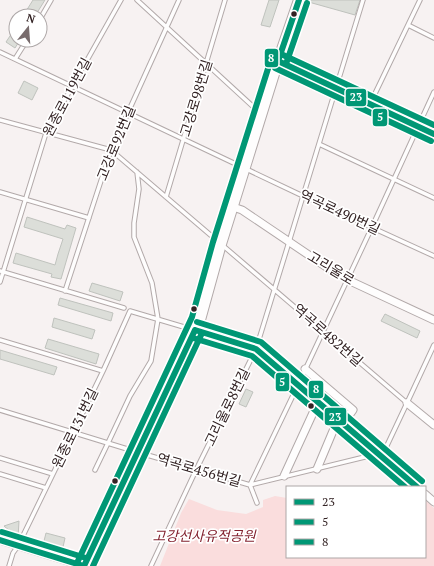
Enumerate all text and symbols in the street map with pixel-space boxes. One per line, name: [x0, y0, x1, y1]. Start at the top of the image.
north arrow: [8, 8, 48, 48]
unlabelled marker: [289, 9, 299, 19]
text: N: [25, 11, 38, 27]
line badge: 8: [264, 48, 279, 68]
text: 8: [268, 51, 274, 65]
street label: 원종로119번길: [38, 54, 95, 140]
street label: 고강로98번길: [175, 57, 216, 139]
line badge: 23: [345, 88, 367, 107]
text: 23: [350, 90, 362, 104]
street label: 고강로92번길: [92, 102, 139, 183]
line badge: 5: [372, 108, 388, 127]
text: 5: [377, 110, 383, 124]
street label: 역곡로490번길: [297, 185, 384, 238]
street label: 고리울로: [304, 246, 358, 289]
street label: 역곡로482번길: [289, 299, 367, 370]
unlabelled marker: [189, 304, 199, 314]
street label: 고리울로8번길: [199, 365, 254, 449]
line badge: 5: [275, 372, 290, 392]
text: 5: [279, 375, 285, 389]
line badge: 8: [308, 380, 324, 399]
text: 8: [313, 382, 319, 396]
street label: 원종로131번길: [47, 385, 102, 471]
unlabelled marker: [306, 401, 316, 411]
line badge: 23: [324, 407, 347, 426]
text: 23: [329, 410, 341, 424]
street label: 역곡로456번길: [155, 448, 243, 491]
unlabelled marker: [110, 476, 120, 486]
legend: [286, 486, 426, 558]
text: 23: [322, 494, 335, 509]
text: 5: [322, 514, 328, 529]
park label: 고강선사유적공원: [152, 526, 257, 545]
text: 8: [322, 534, 328, 549]

